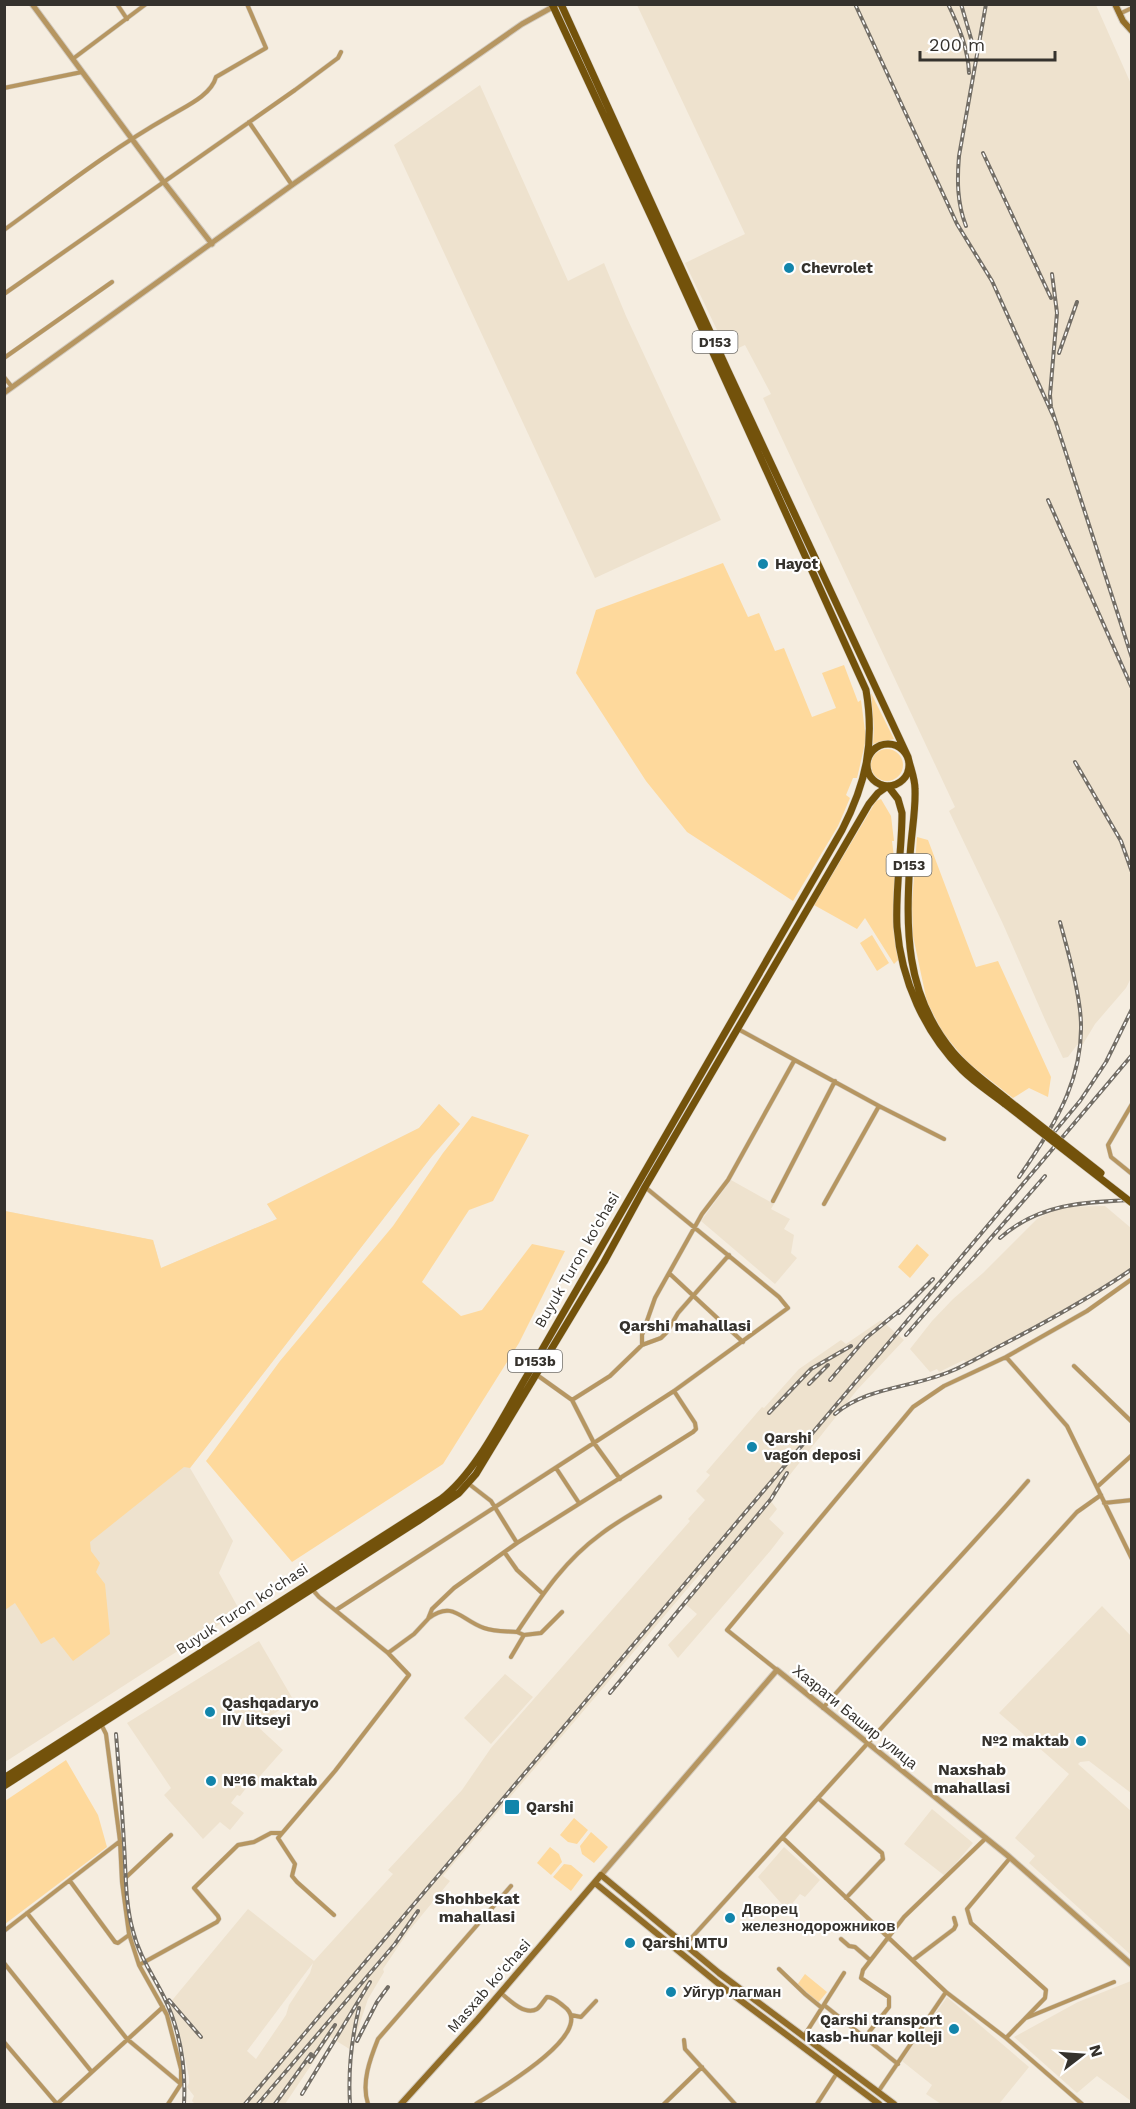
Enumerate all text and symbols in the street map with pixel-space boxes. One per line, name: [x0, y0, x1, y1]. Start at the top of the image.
scale bar: [920, 24, 1055, 62]
text: 200 m: [929, 34, 985, 55]
place label: Chevrolet: [801, 259, 873, 277]
marker: Chevrolet: [782, 261, 796, 275]
road number: D153: [692, 331, 738, 353]
place label: Hayot: [775, 555, 819, 573]
marker: Hayot: [756, 557, 770, 571]
road number: D153: [886, 854, 932, 876]
street label: Buyuk Turon ko'chasi: [531, 1189, 623, 1331]
district label: Qarshi mahallasi: [619, 1316, 751, 1335]
road number: D153b: [508, 1350, 562, 1372]
place label: Qarshi vagon deposi: [763, 1429, 861, 1464]
marker: Qarshi vagon deposi: [745, 1440, 759, 1454]
street label: Buyuk Turon ko'chasi: [173, 1560, 311, 1658]
street label: Хазрати Башир улица: [789, 1661, 921, 1773]
place label: Qashqadaryo IIV litseyi: [222, 1694, 319, 1729]
marker: Qashqadaryo IIV litseyi: [203, 1705, 217, 1719]
place label: №2 maktab: [981, 1732, 1069, 1750]
marker: №2 maktab: [1074, 1734, 1088, 1748]
district label: Naxshab mahallasi: [934, 1760, 1010, 1797]
place label: №16 maktab: [223, 1772, 317, 1790]
marker: №16 maktab: [204, 1774, 218, 1788]
marker: Qarshi: [503, 1798, 521, 1816]
place label: Qarshi: [526, 1798, 574, 1816]
district label: Shohbekat mahallasi: [435, 1889, 519, 1926]
place label: Дворец железнодорожников: [741, 1900, 895, 1935]
marker: Дворец железнодорожников: [723, 1911, 737, 1925]
place label: Qarshi MTU: [642, 1934, 728, 1952]
street label: Masxab ko'chasi: [444, 1936, 534, 2036]
marker: Qarshi MTU: [623, 1936, 637, 1950]
place label: Уйгур лагман: [683, 1983, 781, 2001]
marker: Уйгур лагман: [664, 1985, 678, 1999]
place label: Qarshi transport kasb-hunar kolleji: [807, 2011, 942, 2046]
marker: Qarshi transport kasb-hunar kolleji: [947, 2022, 961, 2036]
north arrow: [1052, 2025, 1112, 2085]
text: N: [1085, 2042, 1107, 2059]

